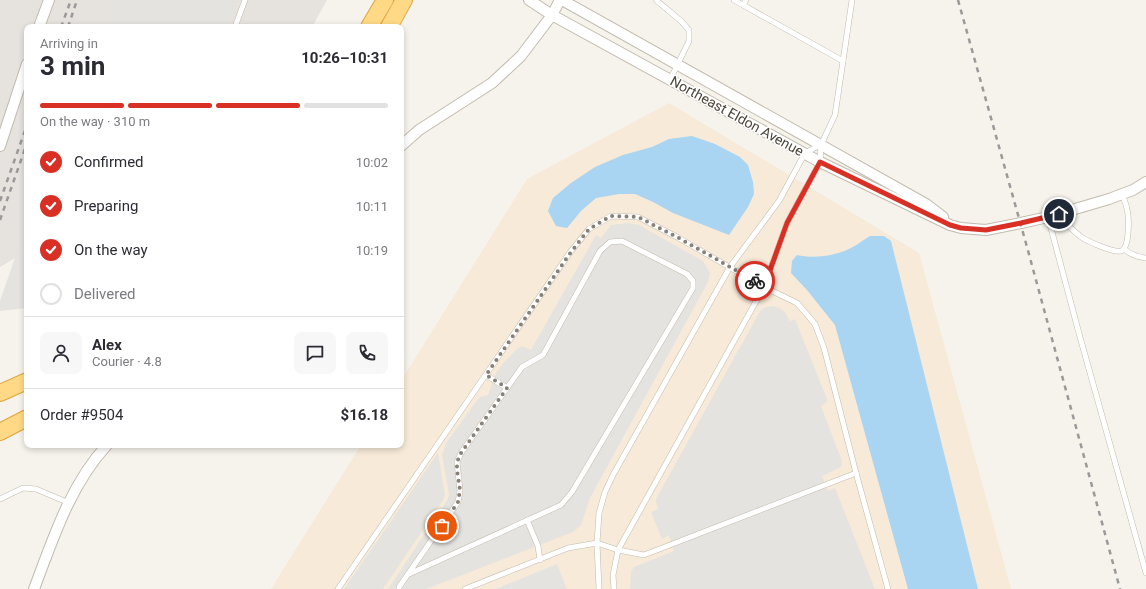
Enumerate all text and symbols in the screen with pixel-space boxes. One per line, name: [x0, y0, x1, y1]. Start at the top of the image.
text: Arriving in: [40, 36, 98, 51]
text: 10:26–10:31: [301, 49, 388, 67]
text: 3 min: [40, 51, 105, 81]
street label: Northeast Eldon Avenue: [668, 73, 806, 159]
text: On the way · 310 m: [40, 114, 150, 129]
icon: check: [40, 151, 62, 173]
text: Confirmed: [74, 153, 144, 171]
text: 10:02: [356, 155, 388, 170]
icon: check: [40, 195, 62, 217]
text: Preparing: [74, 197, 138, 215]
pin: [1042, 197, 1076, 231]
text: 10:11: [356, 199, 388, 214]
icon: home: [1048, 203, 1070, 225]
icon: check: [40, 239, 62, 261]
text: On the way: [74, 241, 148, 259]
text: 10:19: [356, 243, 388, 258]
courier: [735, 261, 775, 301]
icon: bike: [744, 270, 766, 292]
text: Delivered: [74, 285, 136, 303]
button: person: [40, 332, 82, 374]
button: chat: [294, 332, 336, 374]
button: phone: [346, 332, 388, 374]
text: Alex: [92, 336, 122, 354]
text: Courier · 4.8: [92, 354, 162, 369]
text: Order #9504: [40, 406, 123, 424]
text: $16.18: [341, 406, 388, 424]
pin: [425, 509, 459, 543]
icon: bag: [431, 515, 453, 537]

